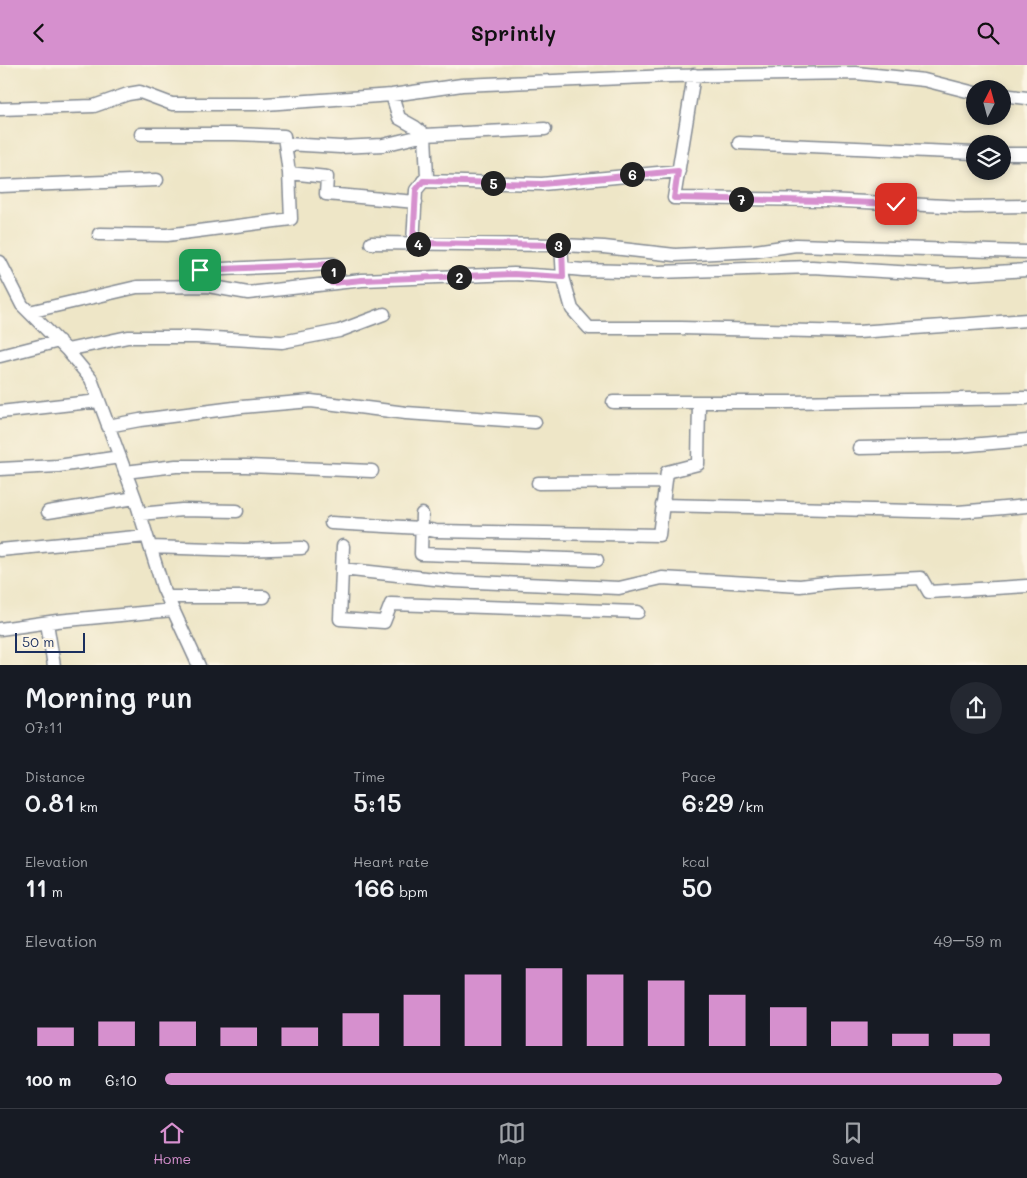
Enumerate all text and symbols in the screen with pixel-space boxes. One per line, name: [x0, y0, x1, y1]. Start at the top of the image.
text: Sprintly: [471, 18, 556, 47]
icon: back: [25, 19, 53, 47]
icon: search: [974, 19, 1002, 47]
north arrow: [966, 80, 1011, 125]
map controls: [966, 80, 1011, 180]
button: layers: [966, 135, 1011, 180]
pin: 6: [620, 161, 644, 187]
text: 6: [628, 165, 637, 184]
pin: 5: [480, 171, 506, 195]
text: 5: [489, 174, 498, 193]
pin: [875, 183, 917, 225]
pin: 7: [728, 187, 754, 211]
text: 7: [738, 190, 745, 209]
icon: check: [882, 190, 910, 218]
pin: 4: [406, 231, 430, 257]
pin: 3: [546, 233, 570, 257]
text: 4: [414, 235, 423, 254]
text: 3: [554, 236, 563, 255]
pin: [179, 249, 221, 291]
icon: arrive: [186, 256, 214, 284]
pin: 1: [320, 259, 346, 283]
text: 1: [330, 262, 337, 281]
pin: 2: [446, 265, 472, 289]
text: 2: [456, 268, 463, 287]
scale bar: [15, 631, 85, 654]
text: 50 m: [22, 632, 54, 651]
text: Morning run: [25, 679, 192, 715]
button: share: [950, 682, 1002, 734]
text: 07:11: [25, 716, 63, 737]
text: Distance: [25, 767, 85, 786]
text: Time: [353, 767, 385, 786]
text: Pace: [682, 767, 716, 786]
text: 0.81: [25, 786, 75, 818]
text: 5:15: [353, 786, 402, 818]
text: 6:29: [682, 786, 734, 818]
text: km: [75, 797, 98, 816]
text: /km: [734, 797, 764, 816]
text: Elevation: [25, 852, 88, 871]
text: Heart rate: [353, 852, 429, 871]
text: kcal: [682, 852, 710, 871]
text: 11: [25, 871, 47, 903]
text: 166: [353, 871, 395, 903]
text: 50: [682, 871, 712, 903]
text: m: [47, 882, 63, 901]
text: bpm: [395, 882, 428, 901]
text: Elevation: [25, 930, 97, 951]
text: 49–59 m: [933, 930, 1002, 951]
text: 100 m: [25, 1069, 71, 1090]
text: 6:10: [105, 1069, 137, 1090]
tab: Home: [153, 1119, 191, 1168]
tab: Map: [498, 1119, 526, 1168]
tab: Saved: [832, 1119, 874, 1168]

